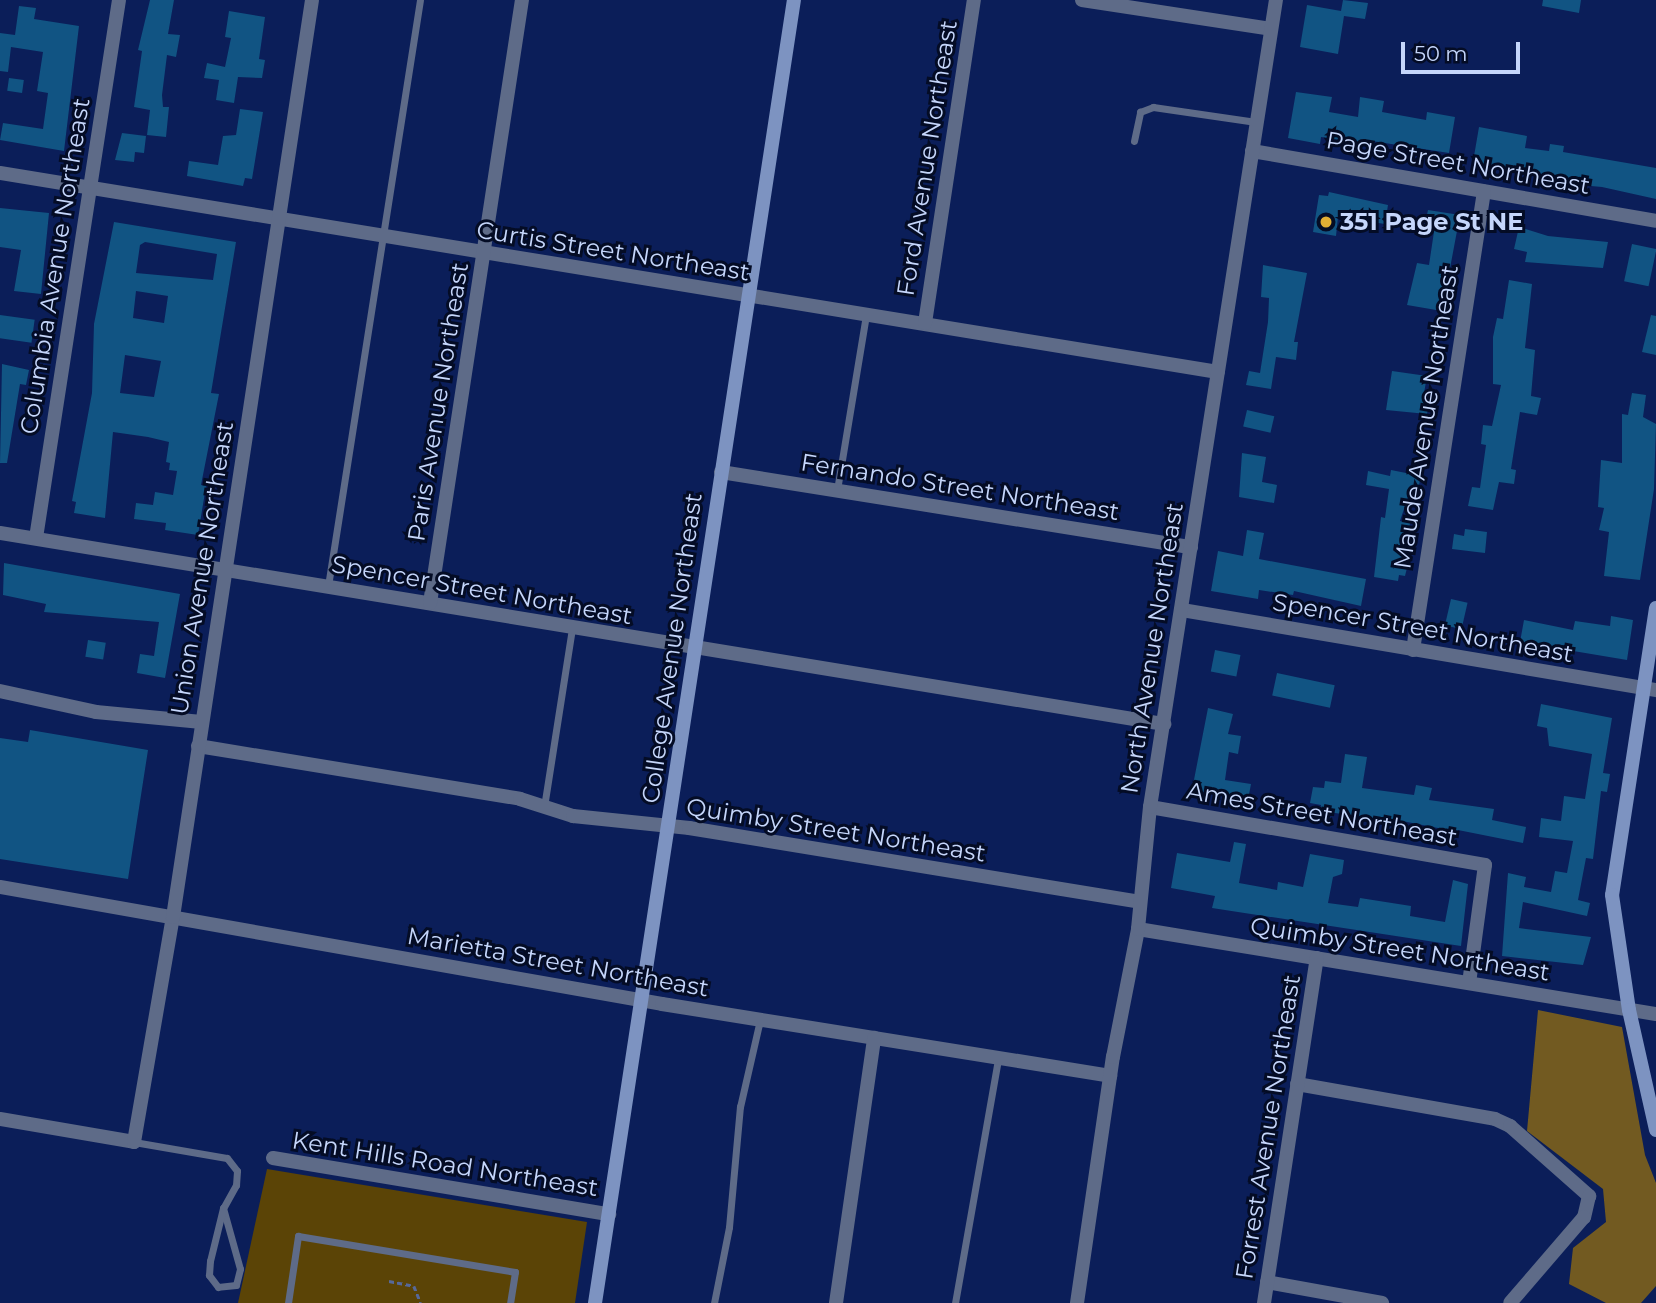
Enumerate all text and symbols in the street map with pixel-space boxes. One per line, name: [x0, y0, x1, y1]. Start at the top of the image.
street label: Ford Avenue Northeast: [891, 18, 963, 298]
scale bar: [1404, 28, 1523, 72]
text: 50 m: [1414, 41, 1468, 66]
street label: Columbia Avenue Northeast: [14, 96, 96, 436]
street label: Page Street Northeast: [1324, 126, 1592, 200]
place label: 351 Page St NE: [1340, 208, 1523, 236]
marker: 351 Page St NE: [1318, 214, 1334, 230]
street label: Curtis Street Northeast: [474, 215, 752, 287]
street label: Paris Avenue Northeast: [402, 260, 474, 544]
street label: Maude Avenue Northeast: [1388, 263, 1464, 571]
street label: Union Avenue Northeast: [165, 419, 239, 717]
street label: Fernando Street Northeast: [799, 448, 1121, 526]
street label: College Avenue Northeast: [636, 491, 708, 805]
street label: North Avenue Northeast: [1115, 501, 1189, 795]
street label: Spencer Street Northeast: [330, 549, 634, 631]
street label: Spencer Street Northeast: [1271, 587, 1575, 669]
street label: Ames Street Northeast: [1184, 776, 1460, 852]
street label: Quimby Street Northeast: [684, 792, 988, 868]
street label: Quimby Street Northeast: [1248, 911, 1552, 987]
street label: Marietta Street Northeast: [405, 921, 711, 1003]
street label: Forrest Avenue Northeast: [1230, 973, 1306, 1281]
street label: Kent Hills Road Northeast: [290, 1126, 600, 1202]

